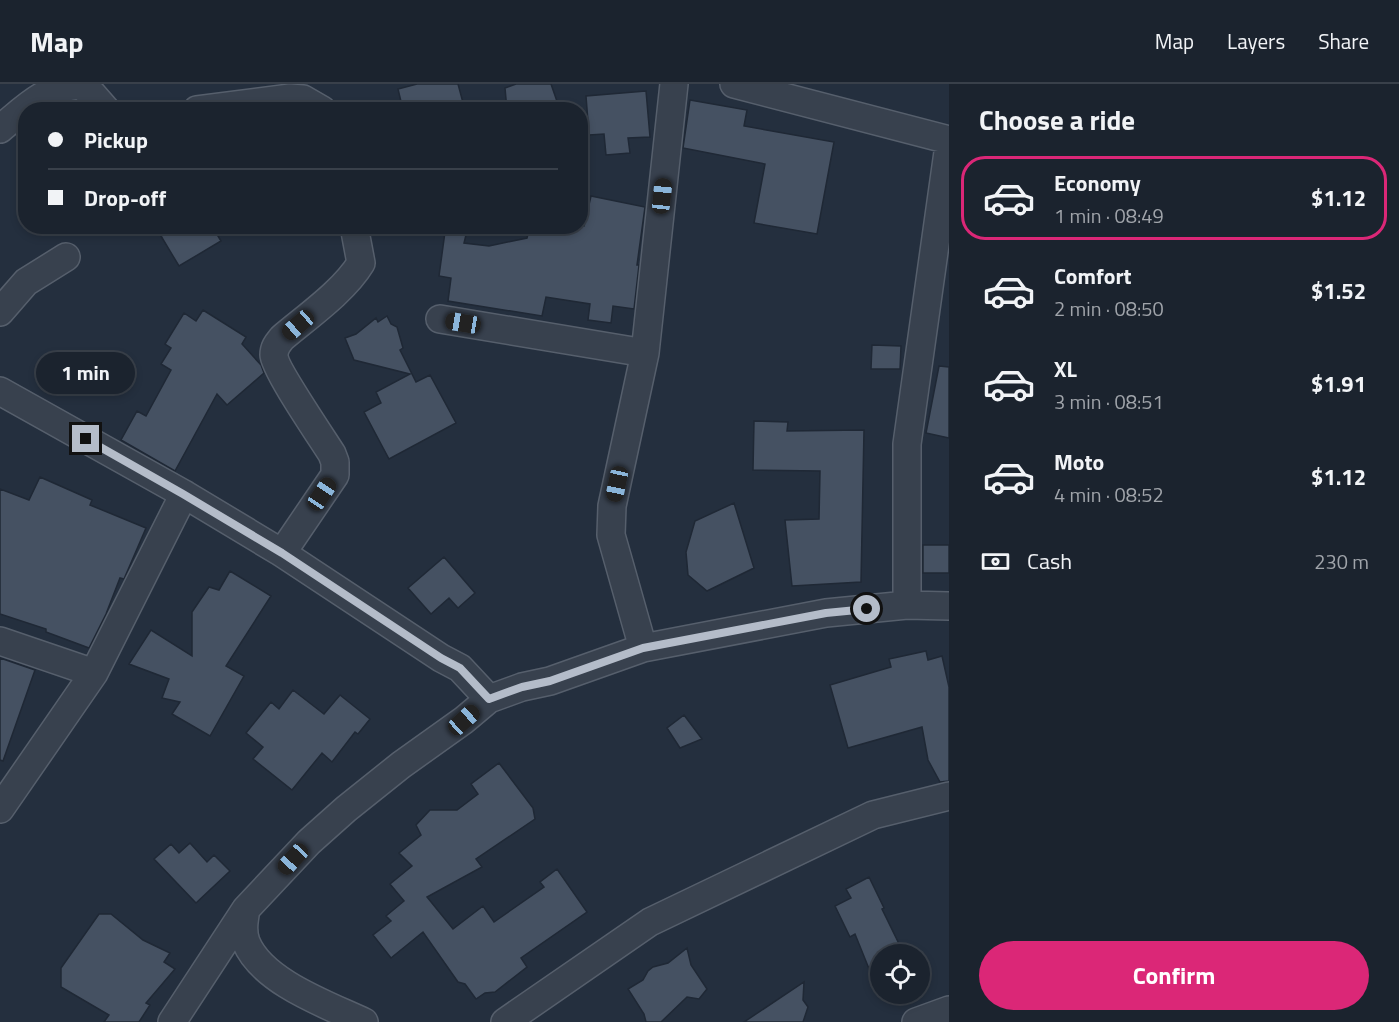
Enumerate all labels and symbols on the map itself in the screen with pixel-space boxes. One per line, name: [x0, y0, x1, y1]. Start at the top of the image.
car: [651, 177, 673, 215]
car: [279, 306, 317, 344]
car: [444, 311, 482, 335]
callout: 1 min: [36, 352, 136, 394]
route end: [72, 425, 99, 452]
car: [604, 465, 630, 503]
car: [304, 474, 340, 514]
route start: [853, 595, 880, 622]
car: [445, 701, 483, 739]
car: [274, 840, 312, 878]

